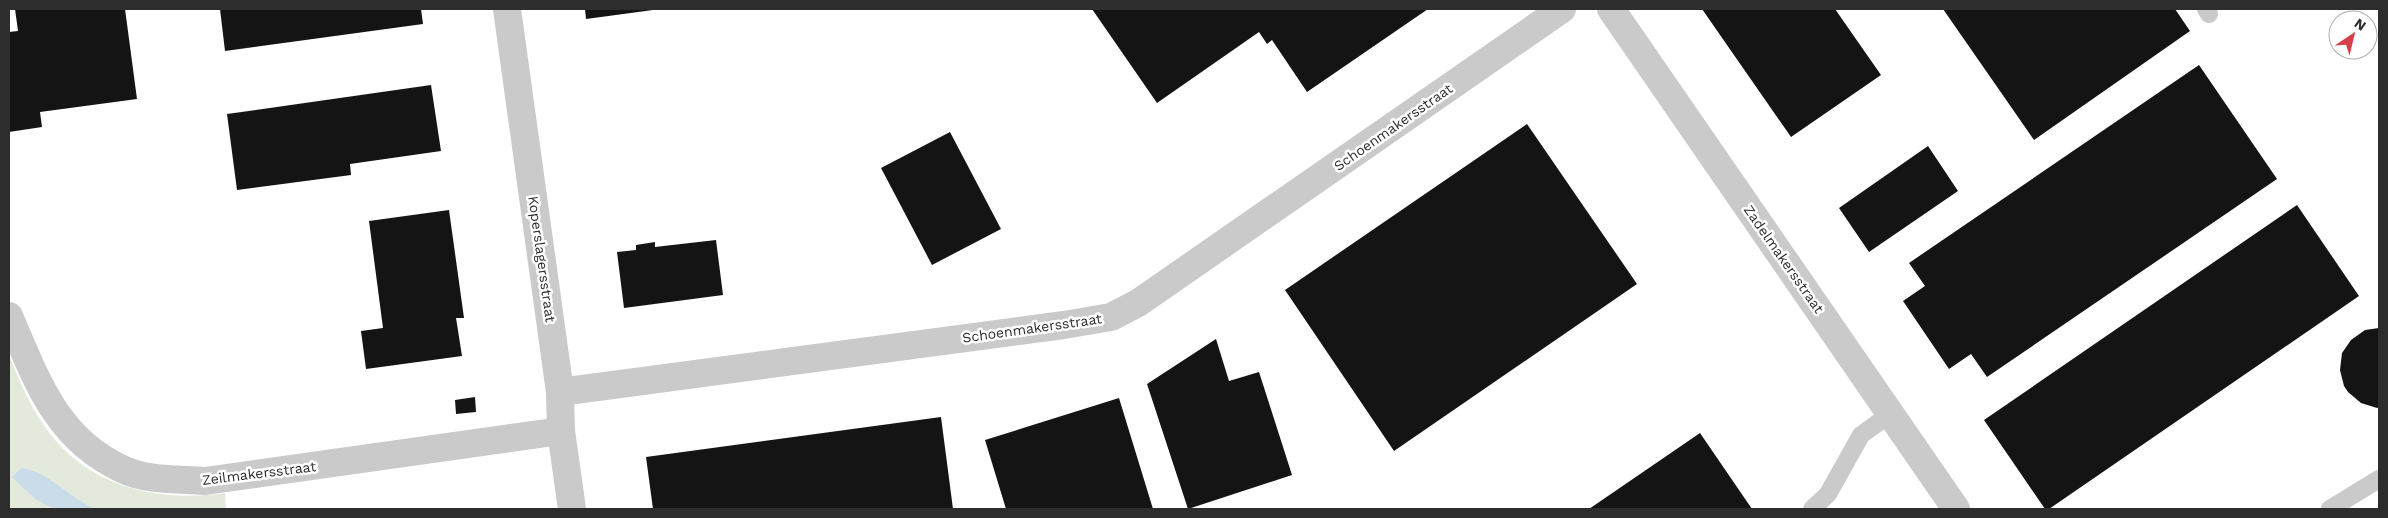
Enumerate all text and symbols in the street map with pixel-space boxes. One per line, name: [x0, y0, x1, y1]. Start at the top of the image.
north arrow: [2328, 10, 2378, 60]
text: N: [2352, 15, 2369, 34]
street label: Schoenmakersstraat: [1331, 80, 1455, 174]
street label: Koperslagersstraat: [525, 195, 559, 323]
street label: Zadelmakersstraat: [1741, 202, 1827, 316]
street label: Schoenmakersstraat: [961, 310, 1103, 346]
street label: Zeilmakersstraat: [201, 458, 317, 488]

